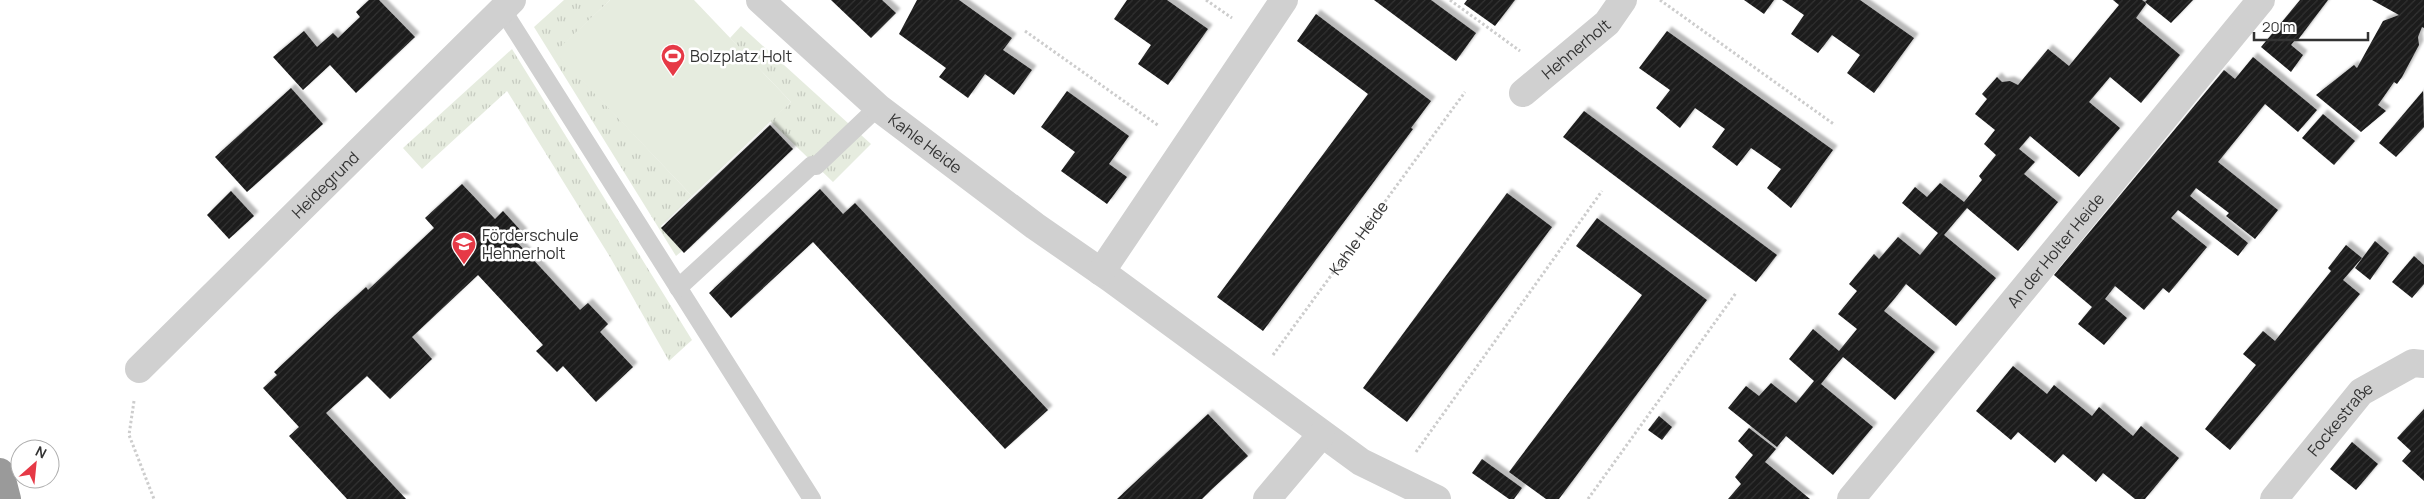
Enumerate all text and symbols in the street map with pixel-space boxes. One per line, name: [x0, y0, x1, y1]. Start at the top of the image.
scale bar: [2254, 10, 2368, 42]
street label: Hehnerholt: [1537, 14, 1615, 84]
text: 20 m: [2262, 16, 2295, 37]
sports icon: Bolzplatz Holt: [660, 43, 686, 77]
place label: Bolzplatz Holt: [690, 45, 792, 67]
street label: Kahle Heide: [884, 108, 967, 178]
street label: Heidegrund: [287, 146, 364, 223]
street label: An der Holter Heide: [2002, 188, 2109, 312]
street label: Kahle Heide: [1324, 196, 1393, 280]
place label: Förderschule Hehnerholt: [482, 224, 579, 264]
school or university icon: Förderschule Hehnerholt: [451, 231, 477, 265]
street label: Fockestraße: [2302, 377, 2377, 461]
north arrow: [10, 439, 60, 489]
text: N: [32, 441, 50, 463]

